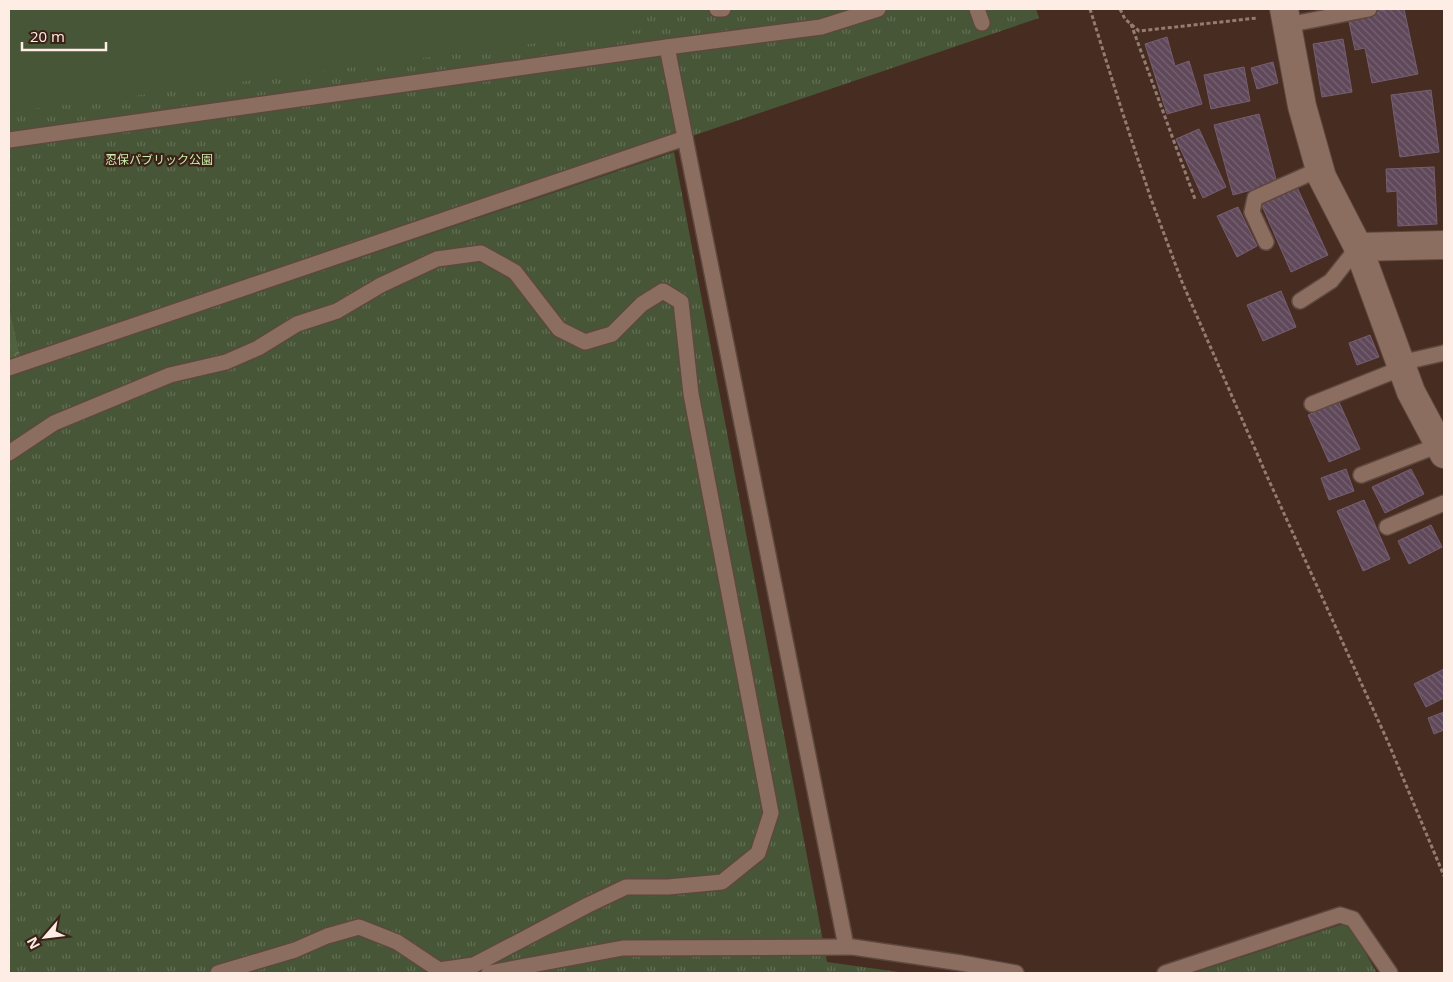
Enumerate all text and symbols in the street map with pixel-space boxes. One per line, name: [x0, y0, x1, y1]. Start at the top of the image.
scale bar: [22, 20, 106, 52]
text: 20 m: [30, 26, 65, 46]
park label: 忍保パブリック公園: [105, 151, 213, 168]
north arrow: [20, 912, 70, 962]
text: N: [22, 934, 44, 953]

